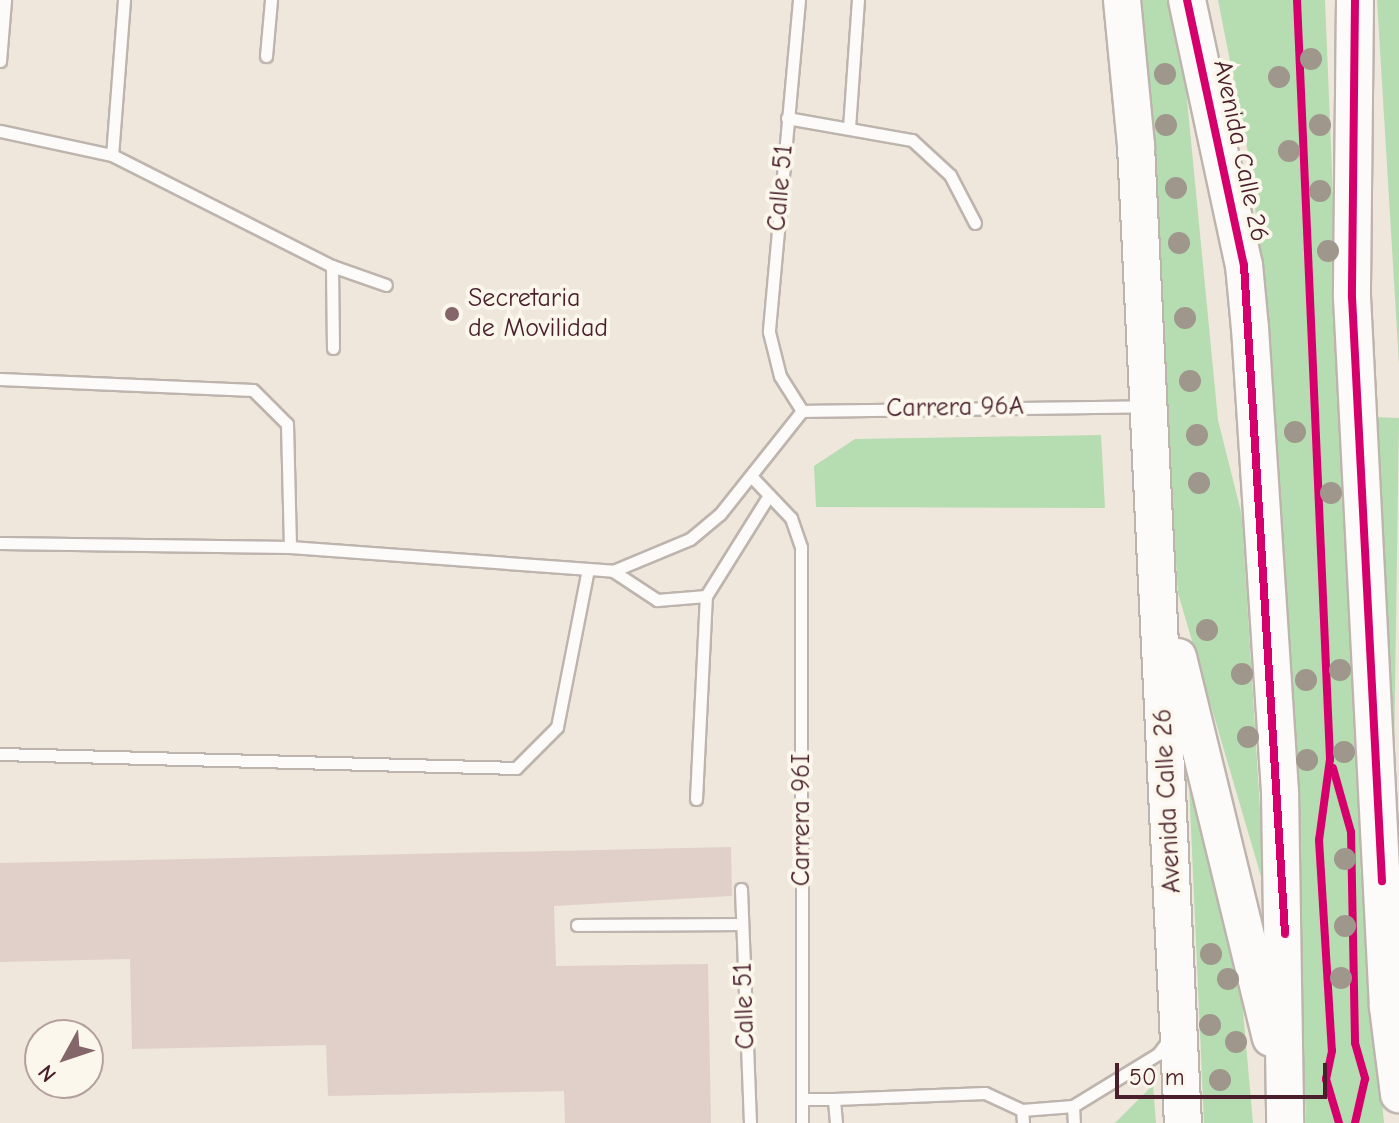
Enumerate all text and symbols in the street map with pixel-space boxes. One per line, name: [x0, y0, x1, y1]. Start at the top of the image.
street label: Avenida Calle 26: [1206, 57, 1274, 245]
street label: Calle 51: [762, 143, 800, 233]
place label: Secretaria de Movilidad: [468, 283, 608, 344]
marker: Secretaria de Movilidad: [443, 305, 461, 323]
street label: Carrera 96A: [886, 391, 1024, 425]
street label: Avenida Calle 26: [1148, 708, 1188, 894]
street label: Carrera 96I: [786, 754, 818, 886]
street label: Calle 51: [728, 962, 762, 1050]
north arrow: [24, 1019, 104, 1099]
scale bar: [1119, 1047, 1331, 1097]
text: N: [33, 1059, 62, 1087]
text: 50 m: [1129, 1063, 1185, 1091]

